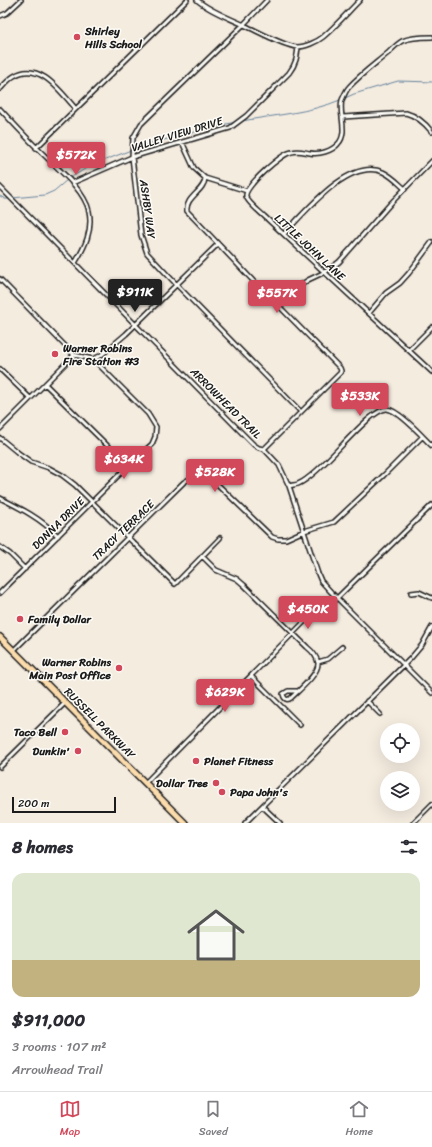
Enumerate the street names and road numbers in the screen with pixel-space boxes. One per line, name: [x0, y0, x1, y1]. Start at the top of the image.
street label: VALLEY VIEW DRIVE: [129, 111, 226, 157]
street label: ASHBY WAY: [134, 177, 161, 241]
street label: LITTLE JOHN LANE: [270, 209, 350, 286]
street label: ARROWHEAD TRAIL: [185, 362, 266, 444]
street label: DONNA DRIVE: [27, 492, 90, 554]
street label: TRACY TERRACE: [88, 495, 160, 565]
street label: RUSSELL PARKWAY: [59, 683, 141, 764]

